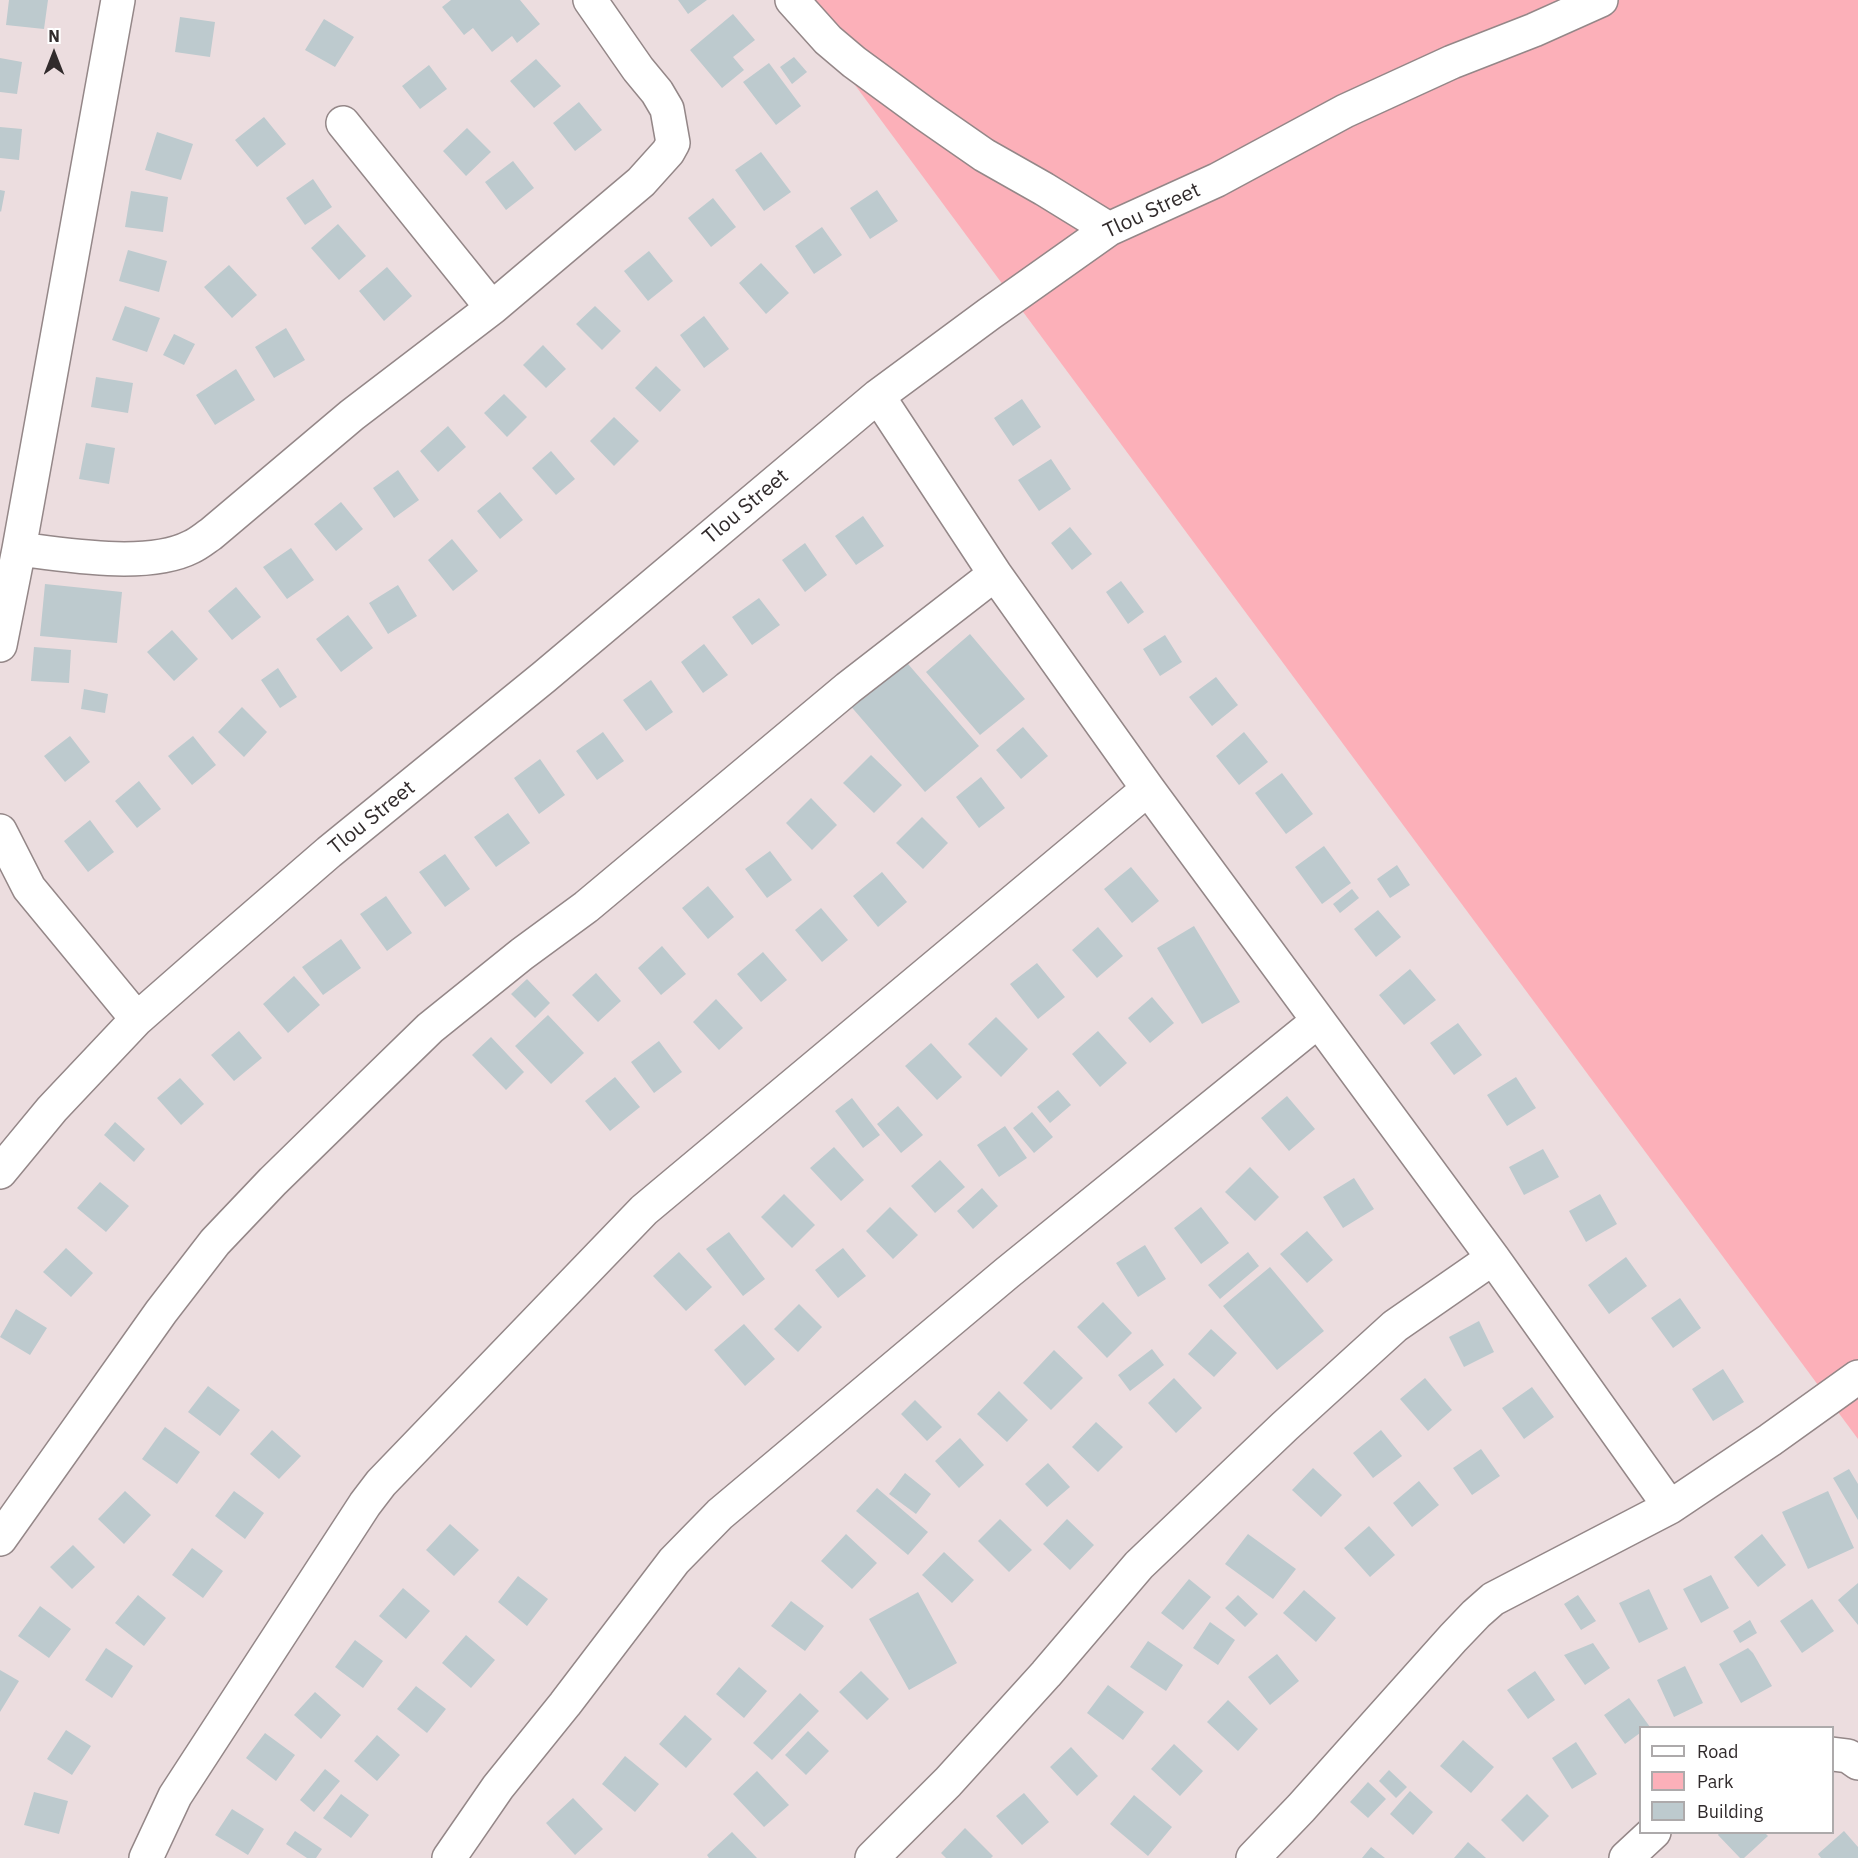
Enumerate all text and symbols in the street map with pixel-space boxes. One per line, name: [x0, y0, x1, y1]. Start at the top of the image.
north arrow: [24, 24, 84, 84]
text: N: [48, 26, 60, 46]
street label: Tlou Street: [1100, 178, 1204, 244]
street label: Tlou Street: [698, 464, 794, 550]
street label: Tlou Street: [324, 775, 420, 861]
legend: [1639, 1726, 1834, 1834]
text: Road: [1697, 1740, 1738, 1763]
text: Park: [1697, 1770, 1733, 1793]
text: Building: [1697, 1800, 1763, 1823]

